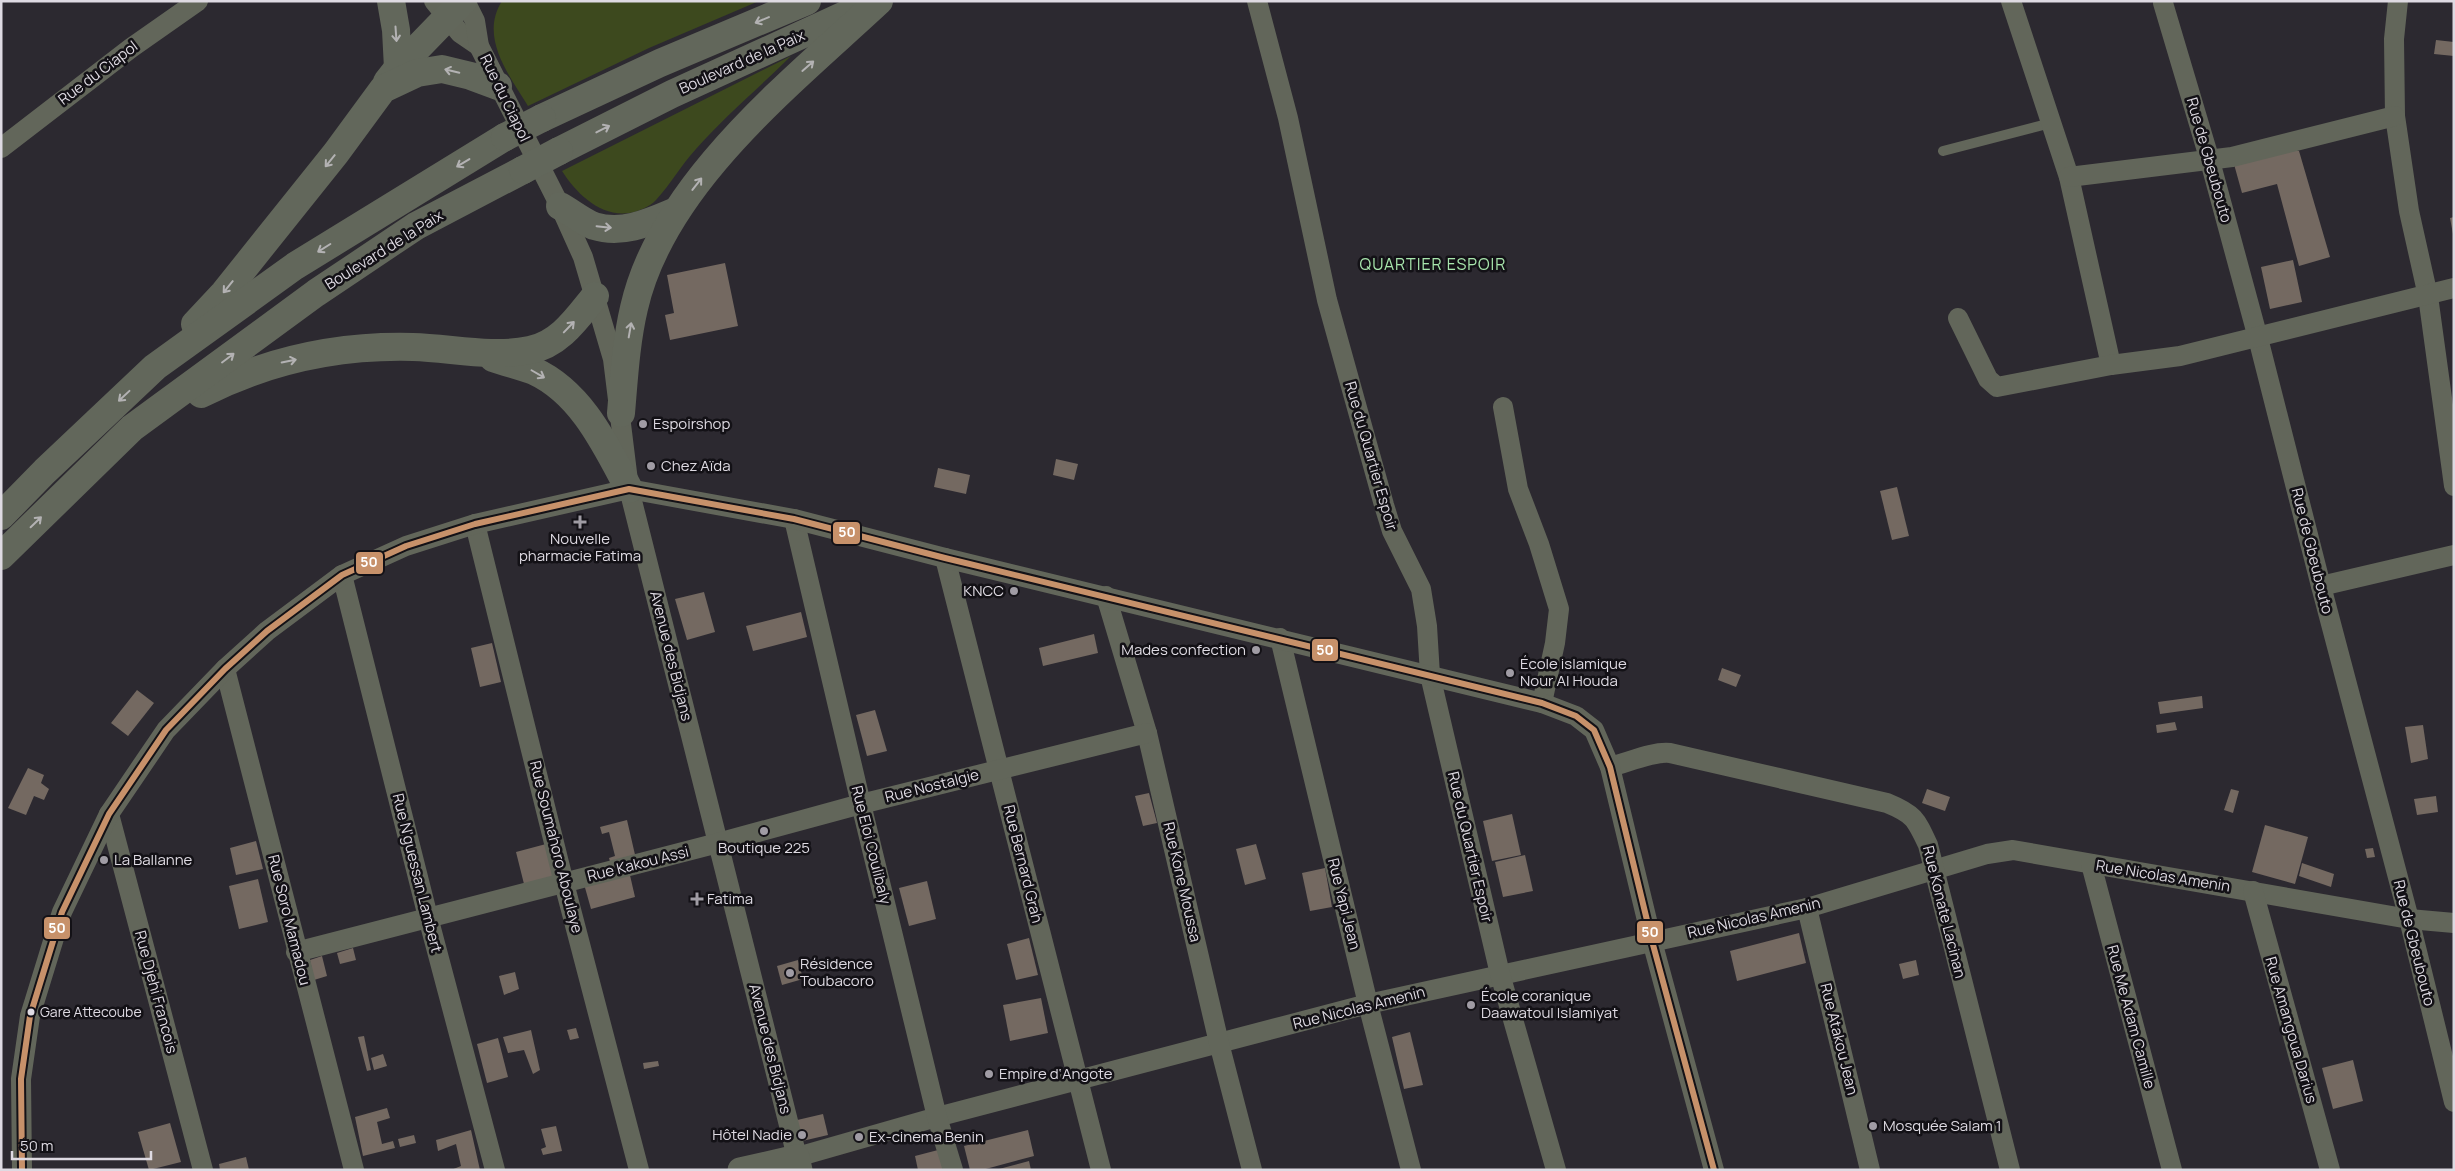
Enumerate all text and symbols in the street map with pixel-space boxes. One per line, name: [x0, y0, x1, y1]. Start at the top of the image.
one-way arrow: [755, 16, 770, 26]
street label: Boulevard de la Paix: [676, 24, 808, 99]
one-way arrow: [392, 26, 401, 42]
street label: Rue du Ciapol: [54, 36, 142, 110]
street label: Rue du Ciapol: [475, 51, 536, 145]
one-way arrow: [802, 60, 815, 72]
one-way arrow: [445, 66, 461, 75]
street label: Rue de Gbeubouto: [2182, 95, 2237, 225]
one-way arrow: [595, 124, 610, 134]
one-way arrow: [325, 154, 336, 167]
one-way arrow: [456, 158, 470, 168]
one-way arrow: [692, 177, 702, 191]
street label: Boulevard de la Paix: [321, 205, 447, 294]
one-way arrow: [595, 222, 611, 232]
one-way arrow: [318, 243, 332, 253]
district label: QUARTIER ESPOIR: [1360, 253, 1506, 275]
one-way arrow: [223, 280, 234, 293]
one-way arrow: [563, 320, 575, 333]
one-way arrow: [625, 322, 635, 338]
one-way arrow: [221, 352, 234, 363]
one-way arrow: [281, 356, 297, 365]
one-way arrow: [530, 370, 544, 380]
street label: Rue du Quartier Espoir: [1340, 379, 1403, 533]
one-way arrow: [118, 390, 130, 402]
place label: Espoirshop: [653, 413, 730, 434]
marker: Espoirshop: [637, 418, 649, 430]
place label: Chez Aïda: [661, 455, 731, 476]
marker: Chez Aïda: [645, 460, 657, 472]
street label: Rue de Gbeubouto: [2287, 486, 2338, 616]
one-way arrow: [30, 516, 42, 528]
marker: Nouvelle pharmacie Fatima: [574, 516, 586, 528]
line badge: 50: [832, 521, 861, 545]
text: 50: [838, 522, 856, 541]
place label: Nouvelle pharmacie Fatima: [519, 528, 641, 566]
line badge: 50: [355, 551, 384, 575]
text: 50: [360, 552, 378, 571]
place label: KNCC: [963, 580, 1004, 601]
marker: KNCC: [1008, 585, 1020, 597]
street label: Avenue des Bidjans: [645, 589, 698, 723]
line badge: 50: [1311, 638, 1339, 662]
place label: Mades confection: [1121, 639, 1246, 660]
text: 50: [1316, 640, 1334, 659]
marker: Mades confection: [1250, 644, 1262, 656]
place label: École islamique Nour Al Houda: [1520, 653, 1627, 691]
marker: École islamique Nour Al Houda: [1504, 667, 1516, 679]
street label: Rue Soumahoro Aboulaye: [525, 758, 588, 936]
street label: Rue Nostalgie: [883, 764, 981, 807]
street label: Rue du Quartier Espoir: [1443, 769, 1498, 925]
street label: Rue Eloi Coulibaly: [847, 783, 896, 907]
street label: Rue N'guessan Lambert: [388, 791, 447, 955]
street label: Rue Bernard Grah: [999, 803, 1048, 925]
street label: Rue Kone Moussa: [1158, 820, 1206, 944]
marker: Boutique 225: [758, 825, 770, 837]
place label: Boutique 225: [718, 837, 810, 858]
street label: Rue Kakou Assi: [585, 841, 691, 886]
street label: Rue Konate Lacinan: [1918, 843, 1971, 980]
place label: La Ballanne: [114, 849, 193, 870]
street label: Rue Soro Mamadou: [263, 852, 316, 987]
marker: La Ballanne: [98, 854, 110, 866]
street label: Rue Nicolas Amenin: [2094, 855, 2232, 896]
street label: Rue Yapi Jean: [1323, 856, 1366, 952]
street label: Rue de Gbeubouto: [2389, 878, 2440, 1008]
place label: Fatima: [707, 888, 753, 909]
street label: Rue Nicolas Amenin: [1685, 892, 1822, 943]
marker: Fatima: [691, 893, 703, 905]
line badge: 50: [43, 916, 71, 940]
text: 50: [48, 918, 66, 937]
line badge: 50: [1636, 920, 1664, 944]
text: 50: [1641, 922, 1659, 941]
street label: Rue Djehi Francois: [130, 928, 183, 1056]
street label: Rue Me Adam Camille: [2102, 943, 2161, 1091]
place label: Résidence Toubacoro: [800, 953, 874, 991]
street label: Rue Amangoua Darius: [2260, 954, 2323, 1106]
marker: Résidence Toubacoro: [784, 967, 796, 979]
street label: Rue Nicolas Amenin: [1291, 981, 1427, 1034]
street label: Rue Atakou Jean: [1815, 981, 1864, 1097]
street label: Avenue des Bidjans: [744, 982, 797, 1116]
place label: École coranique Daawatoul Islamiyat: [1481, 985, 1618, 1023]
marker: École coranique Daawatoul Islamiyat: [1465, 999, 1477, 1011]
place label: Gare Attecoube: [40, 1002, 142, 1021]
marker: Gare Attecoube: [26, 1007, 36, 1017]
place label: Empire d‘Angote: [999, 1063, 1113, 1084]
marker: Empire d‘Angote: [983, 1068, 995, 1080]
place label: Mosquée Salam 1: [1883, 1115, 2002, 1136]
marker: Mosquée Salam 1: [1867, 1120, 1879, 1132]
place label: Hôtel Nadie: [712, 1124, 792, 1145]
place label: Ex-cinema Benin: [869, 1126, 984, 1147]
scale bar: [12, 1128, 151, 1160]
marker: Hôtel Nadie: [796, 1129, 808, 1141]
marker: Ex-cinema Benin: [853, 1131, 865, 1143]
text: 50 m: [20, 1135, 54, 1156]

